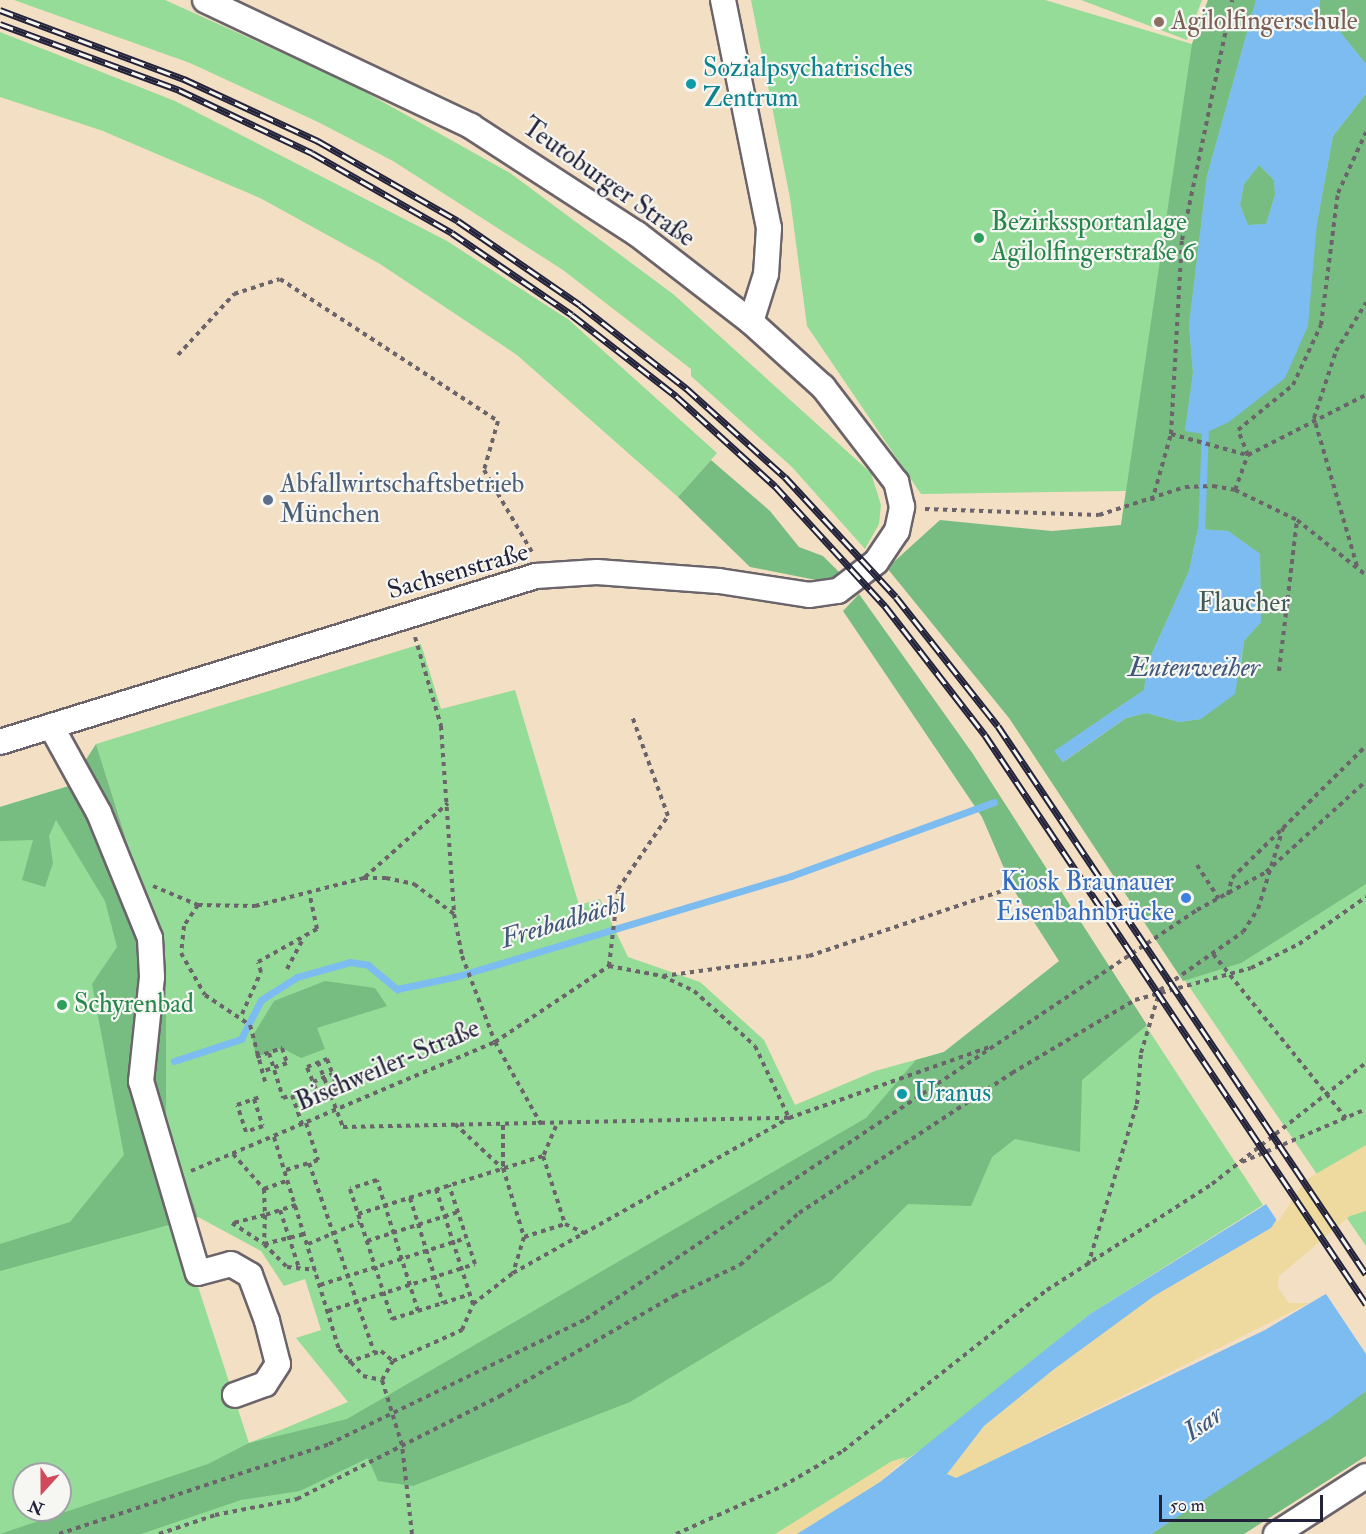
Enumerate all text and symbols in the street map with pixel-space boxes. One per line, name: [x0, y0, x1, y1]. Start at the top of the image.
place label: Agilolfingerschule: [1171, 6, 1358, 38]
marker: Agilolfingerschule: [1152, 15, 1166, 29]
place label: Sozialpsychatrisches Zentrum: [703, 53, 913, 114]
marker: Sozialpsychatrisches Zentrum: [684, 77, 698, 91]
street label: Teutoburger Straße: [516, 112, 700, 254]
place label: Bezirkssportanlage Agilolfingerstraße 6: [991, 207, 1195, 268]
marker: Bezirkssportanlage Agilolfingerstraße 6: [972, 231, 986, 245]
place label: Abfallwirtschaftsbetrieb München: [280, 469, 524, 530]
marker: Abfallwirtschaftsbetrieb München: [261, 493, 275, 507]
street label: Sachsenstraße: [384, 537, 532, 607]
park label: Flaucher: [1198, 588, 1290, 620]
water label: Entenweiher: [1128, 652, 1260, 684]
place label: Kiosk Braunauer Eisenbahnbrücke: [996, 867, 1174, 928]
water label: Freibadbächl: [496, 887, 630, 955]
marker: Kiosk Braunauer Eisenbahnbrücke: [1179, 891, 1193, 905]
place label: Schyrenbad: [74, 989, 194, 1021]
marker: Schyrenbad: [55, 998, 69, 1012]
street label: Bischweiler-Straße: [291, 1013, 485, 1119]
place label: Uranus: [914, 1078, 991, 1110]
marker: Uranus: [895, 1087, 909, 1101]
water label: Isar: [1177, 1398, 1229, 1448]
north arrow: [12, 1462, 72, 1522]
scale bar: [1162, 1483, 1326, 1521]
text: 50 m: [1170, 1494, 1205, 1517]
text: N: [26, 1495, 47, 1519]

